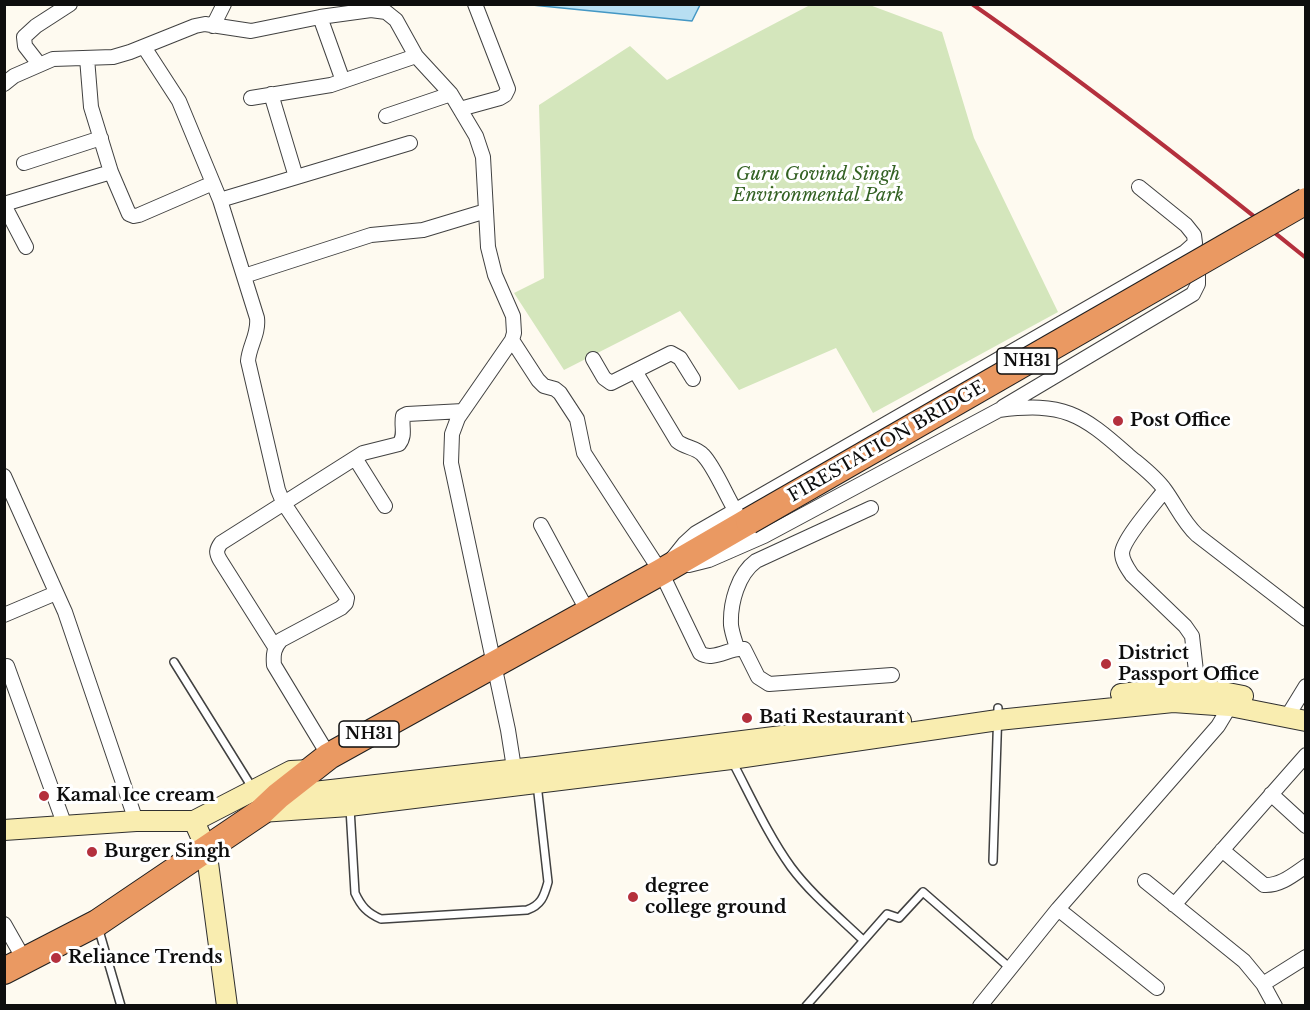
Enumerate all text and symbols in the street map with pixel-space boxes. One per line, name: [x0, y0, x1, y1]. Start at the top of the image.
park label: Guru Govind Singh Environmental Park: [732, 164, 904, 207]
road number: NH31: [997, 348, 1057, 374]
street label: FIRESTATION BRIDGE: [785, 377, 989, 507]
place label: Post Office: [1130, 410, 1231, 432]
marker: Post Office: [1111, 414, 1125, 428]
place label: District Passport Office: [1118, 643, 1259, 686]
marker: District Passport Office: [1099, 657, 1113, 671]
place label: Bati Restaurant: [759, 707, 905, 729]
marker: Bati Restaurant: [740, 711, 754, 725]
road number: NH31: [339, 721, 399, 747]
place label: Kamal Ice cream: [56, 785, 215, 807]
marker: Kamal Ice cream: [37, 789, 51, 803]
place label: Burger Singh: [104, 841, 230, 863]
marker: Burger Singh: [85, 845, 99, 859]
place label: degree college ground: [645, 876, 787, 918]
marker: degree college ground: [626, 890, 640, 904]
place label: Reliance Trends: [68, 947, 223, 969]
marker: Reliance Trends: [49, 951, 63, 965]

